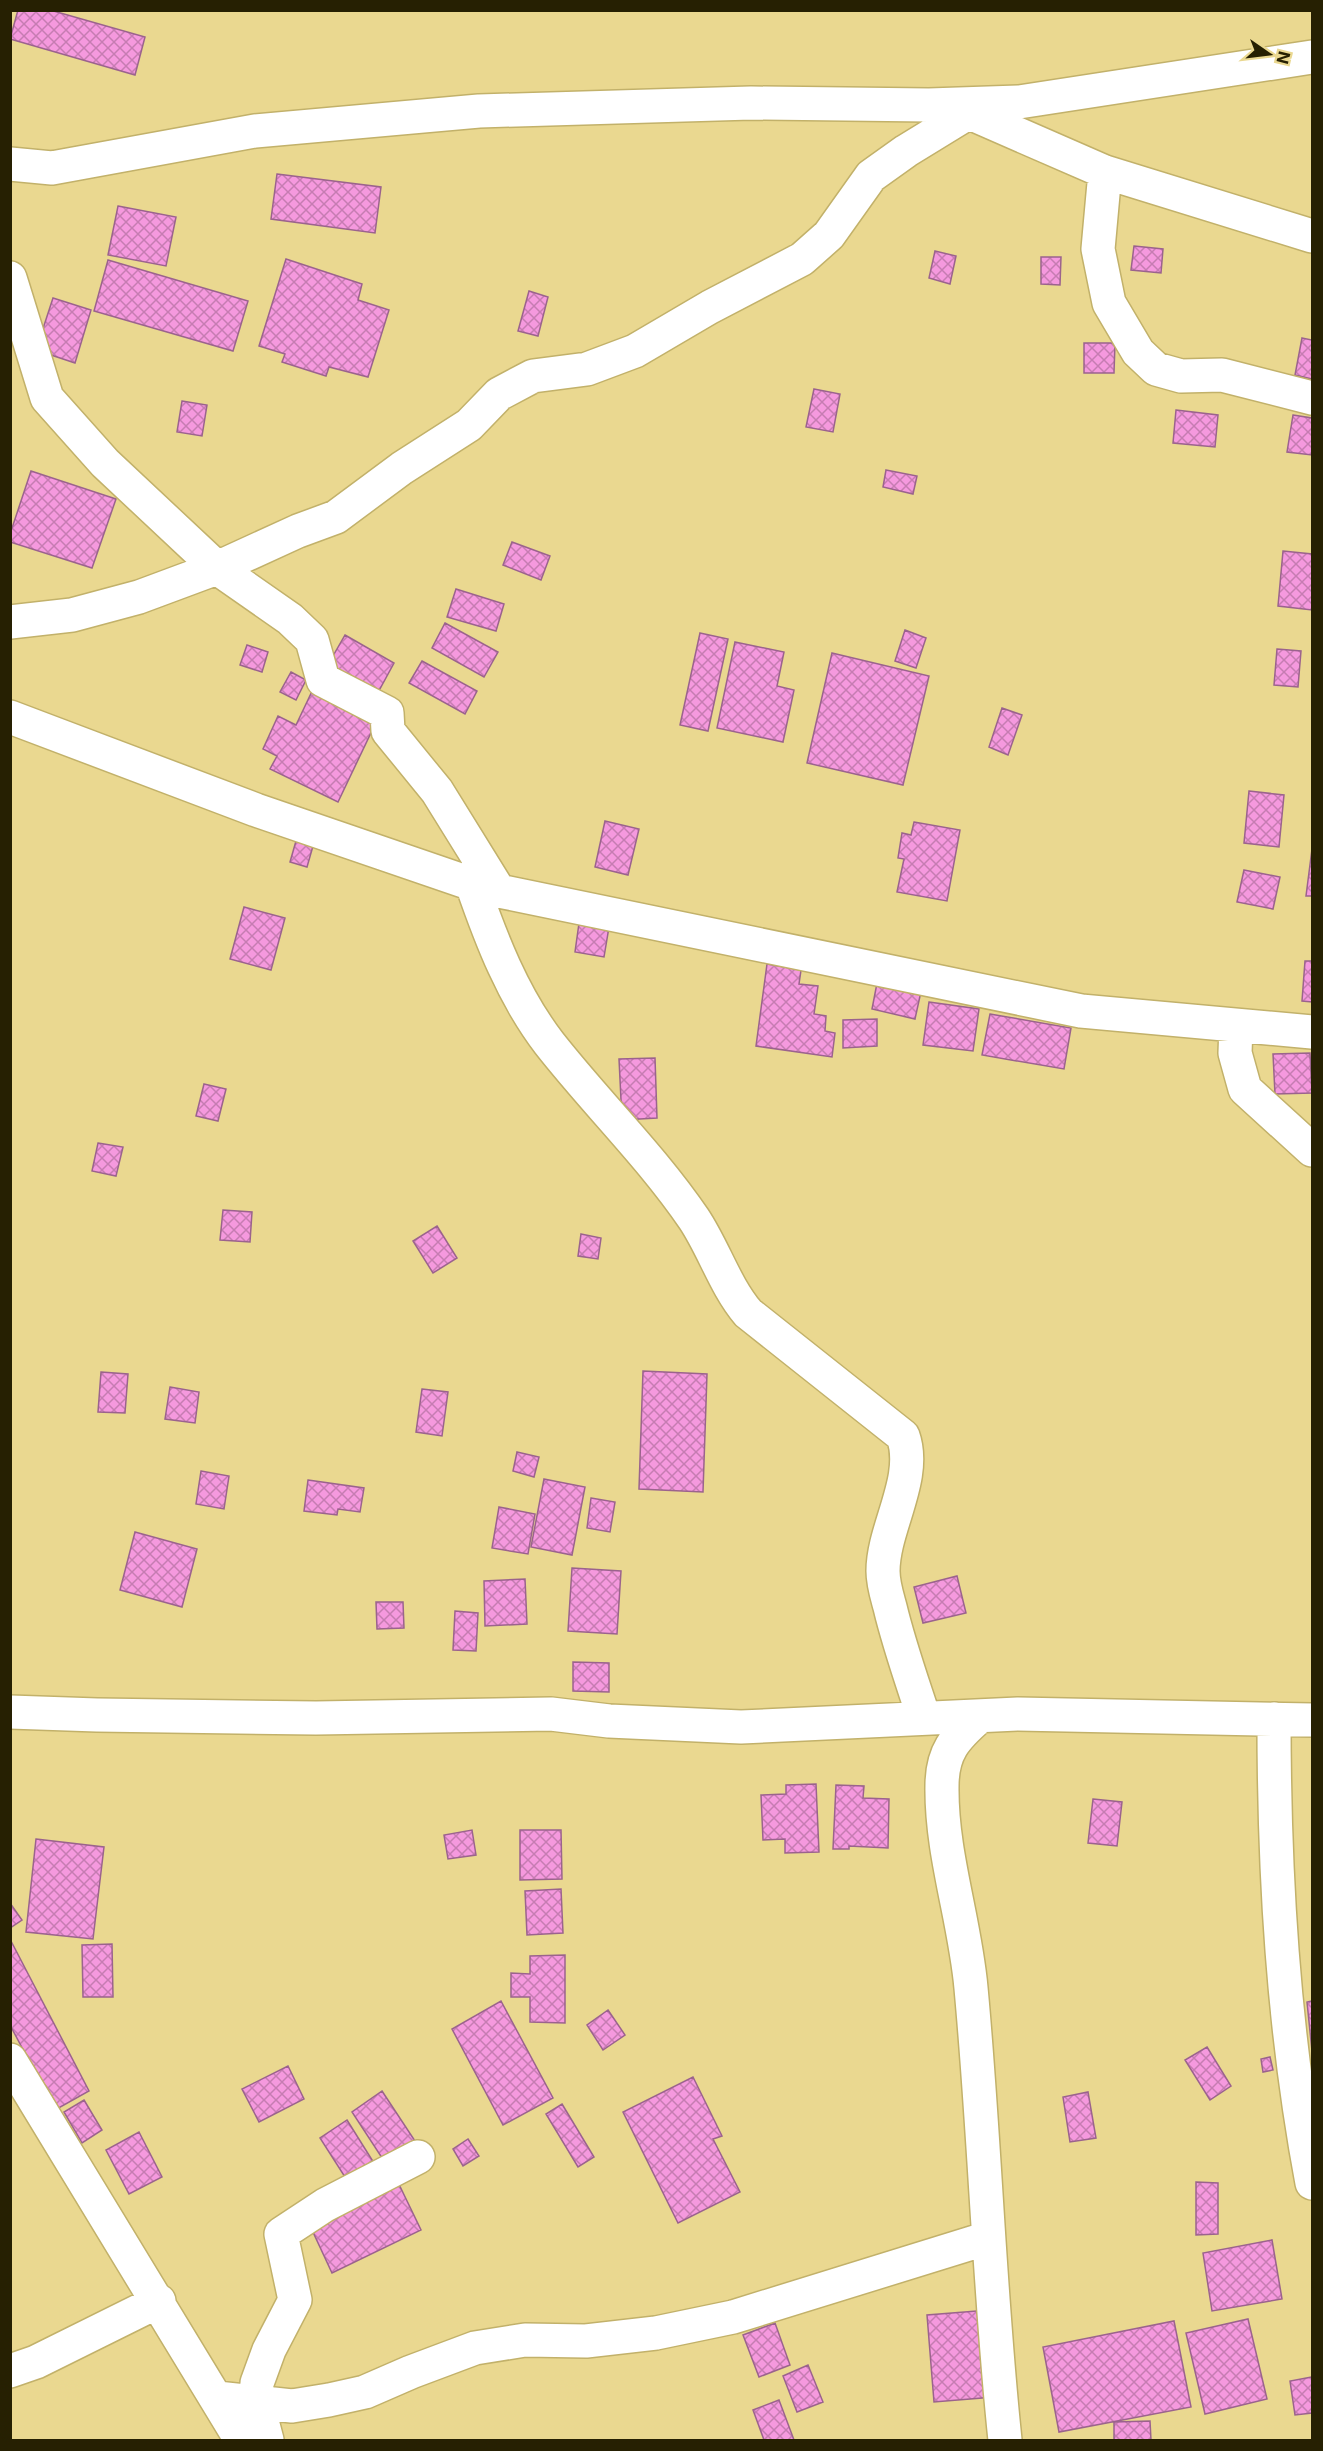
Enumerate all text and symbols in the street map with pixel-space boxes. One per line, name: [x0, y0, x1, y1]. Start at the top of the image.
north arrow: [1239, 24, 1299, 84]
text: N: [1272, 49, 1295, 66]

